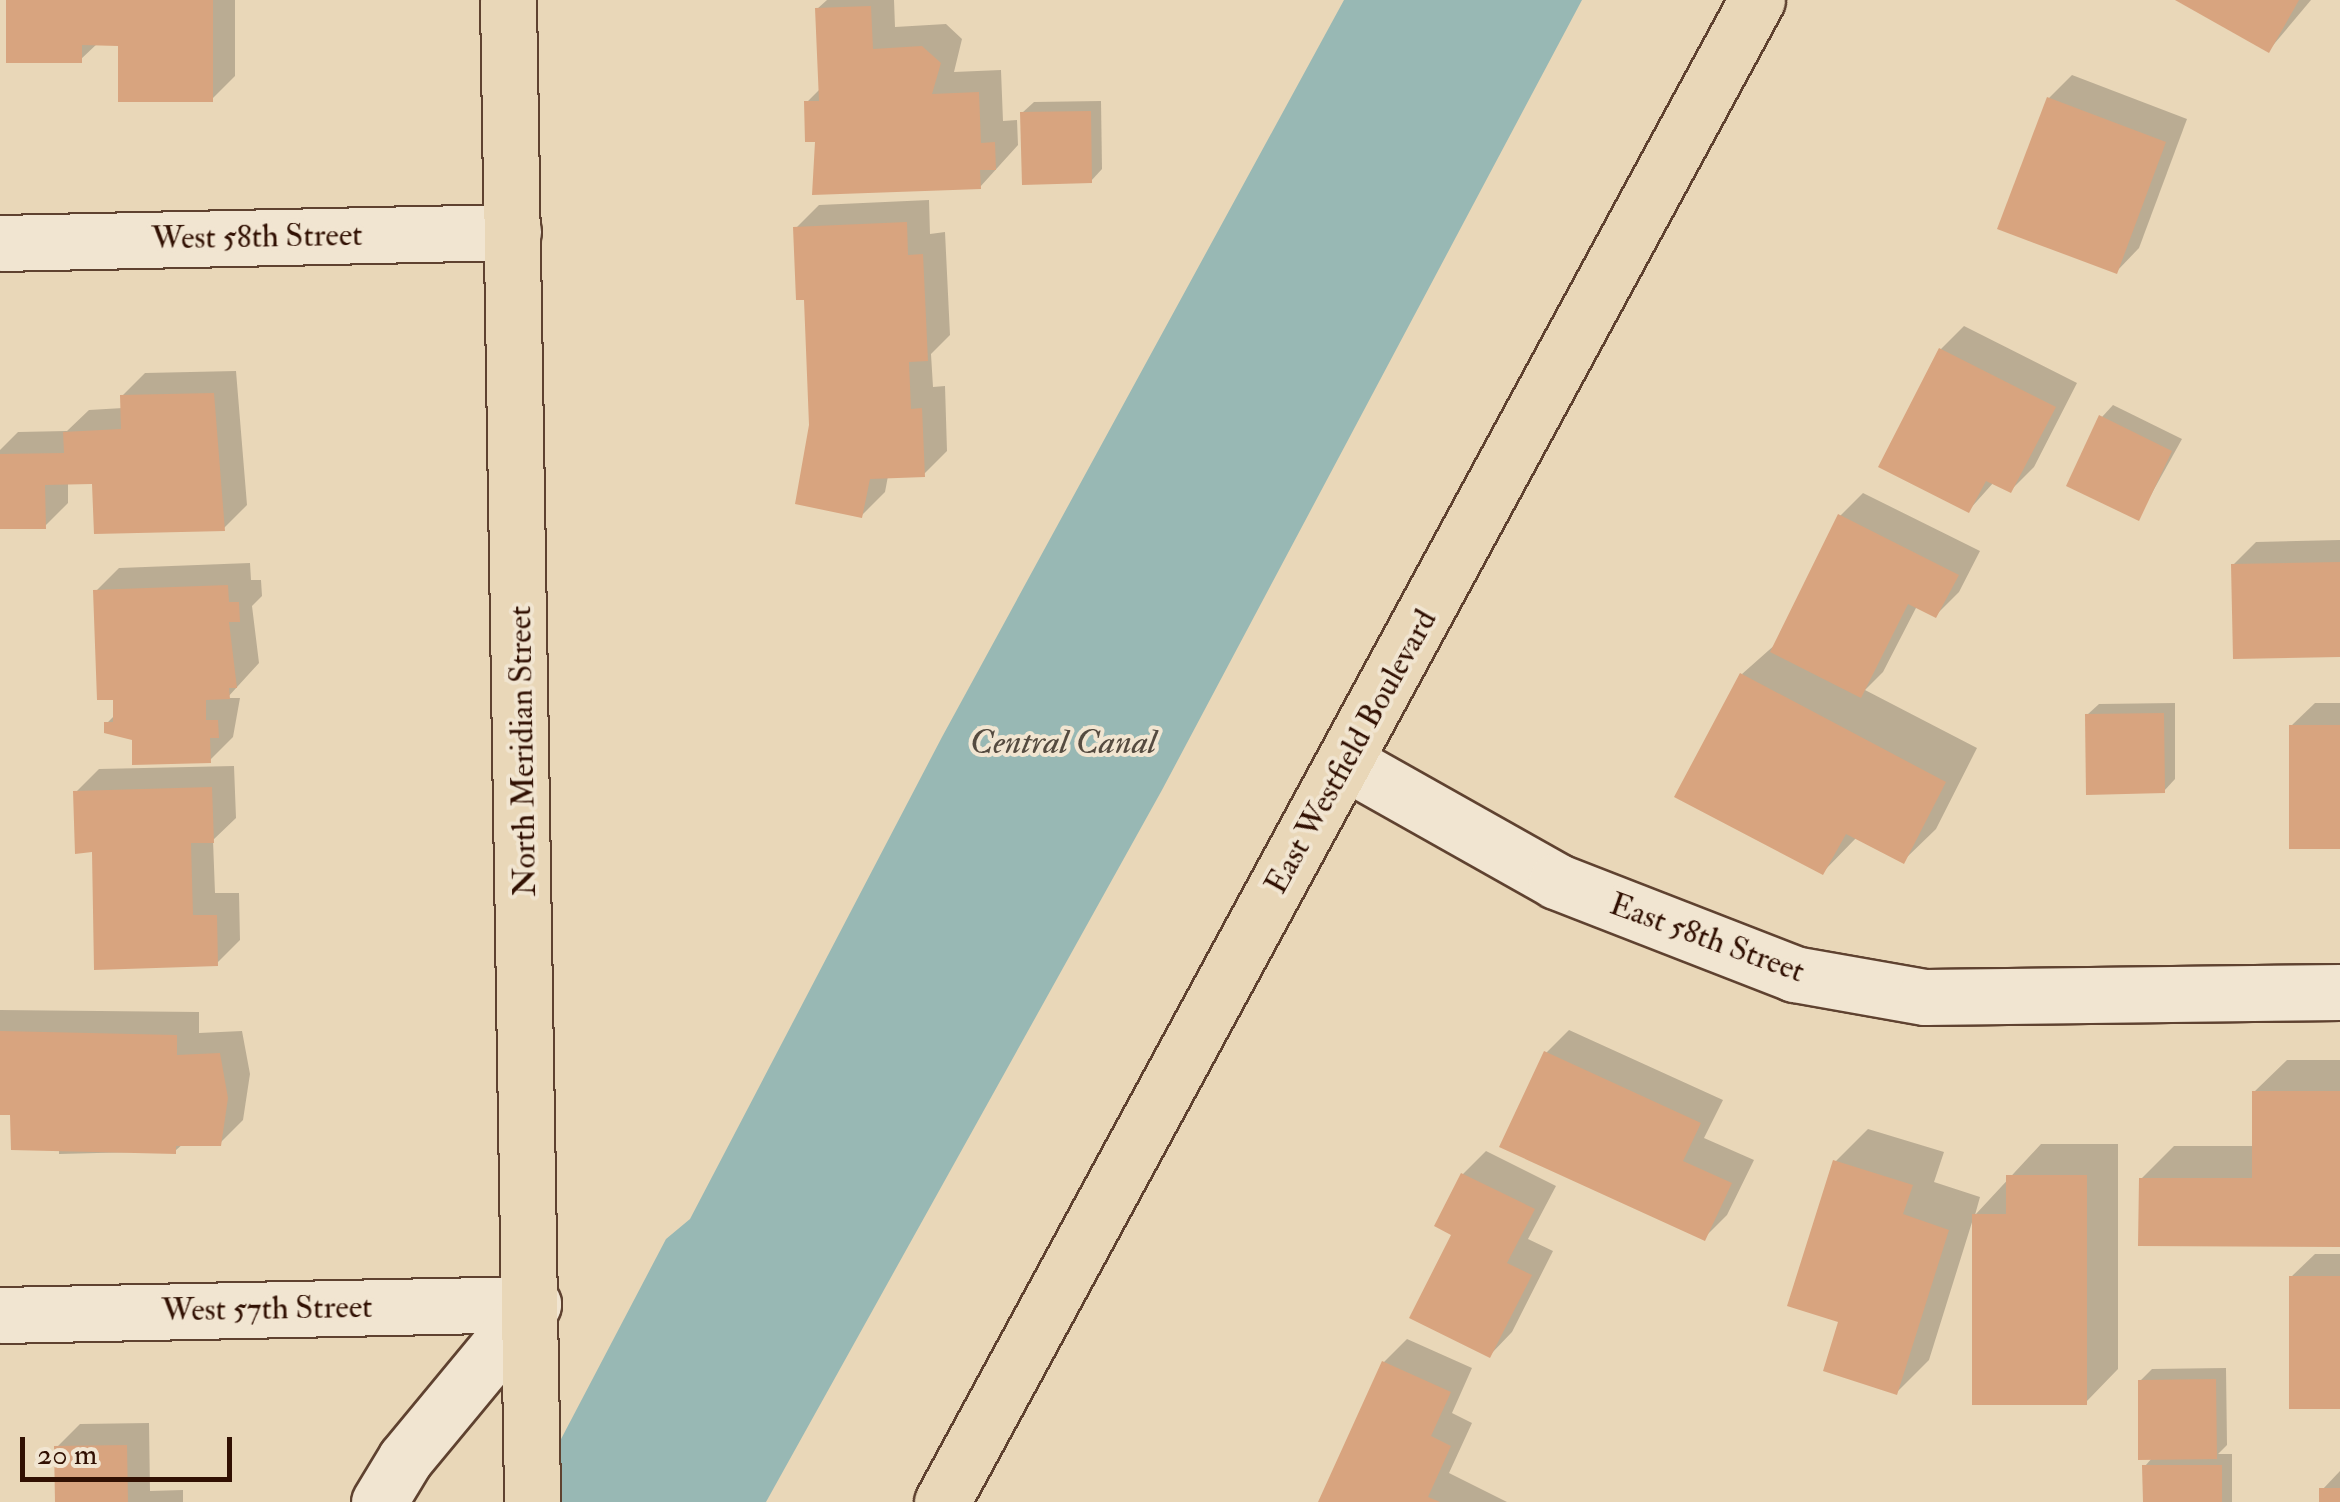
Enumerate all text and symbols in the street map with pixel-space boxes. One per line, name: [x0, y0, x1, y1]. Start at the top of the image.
street label: West 58th Street: [151, 216, 363, 258]
street label: East Westfield Boulevard: [1257, 603, 1445, 901]
street label: North Meridian Street: [501, 605, 545, 897]
water label: Central Canal: [970, 721, 1156, 763]
street label: East 58th Street: [1604, 885, 1810, 991]
street label: West 57th Street: [161, 1288, 373, 1330]
scale bar: [25, 1417, 238, 1479]
text: 20 m: [37, 1436, 97, 1473]

